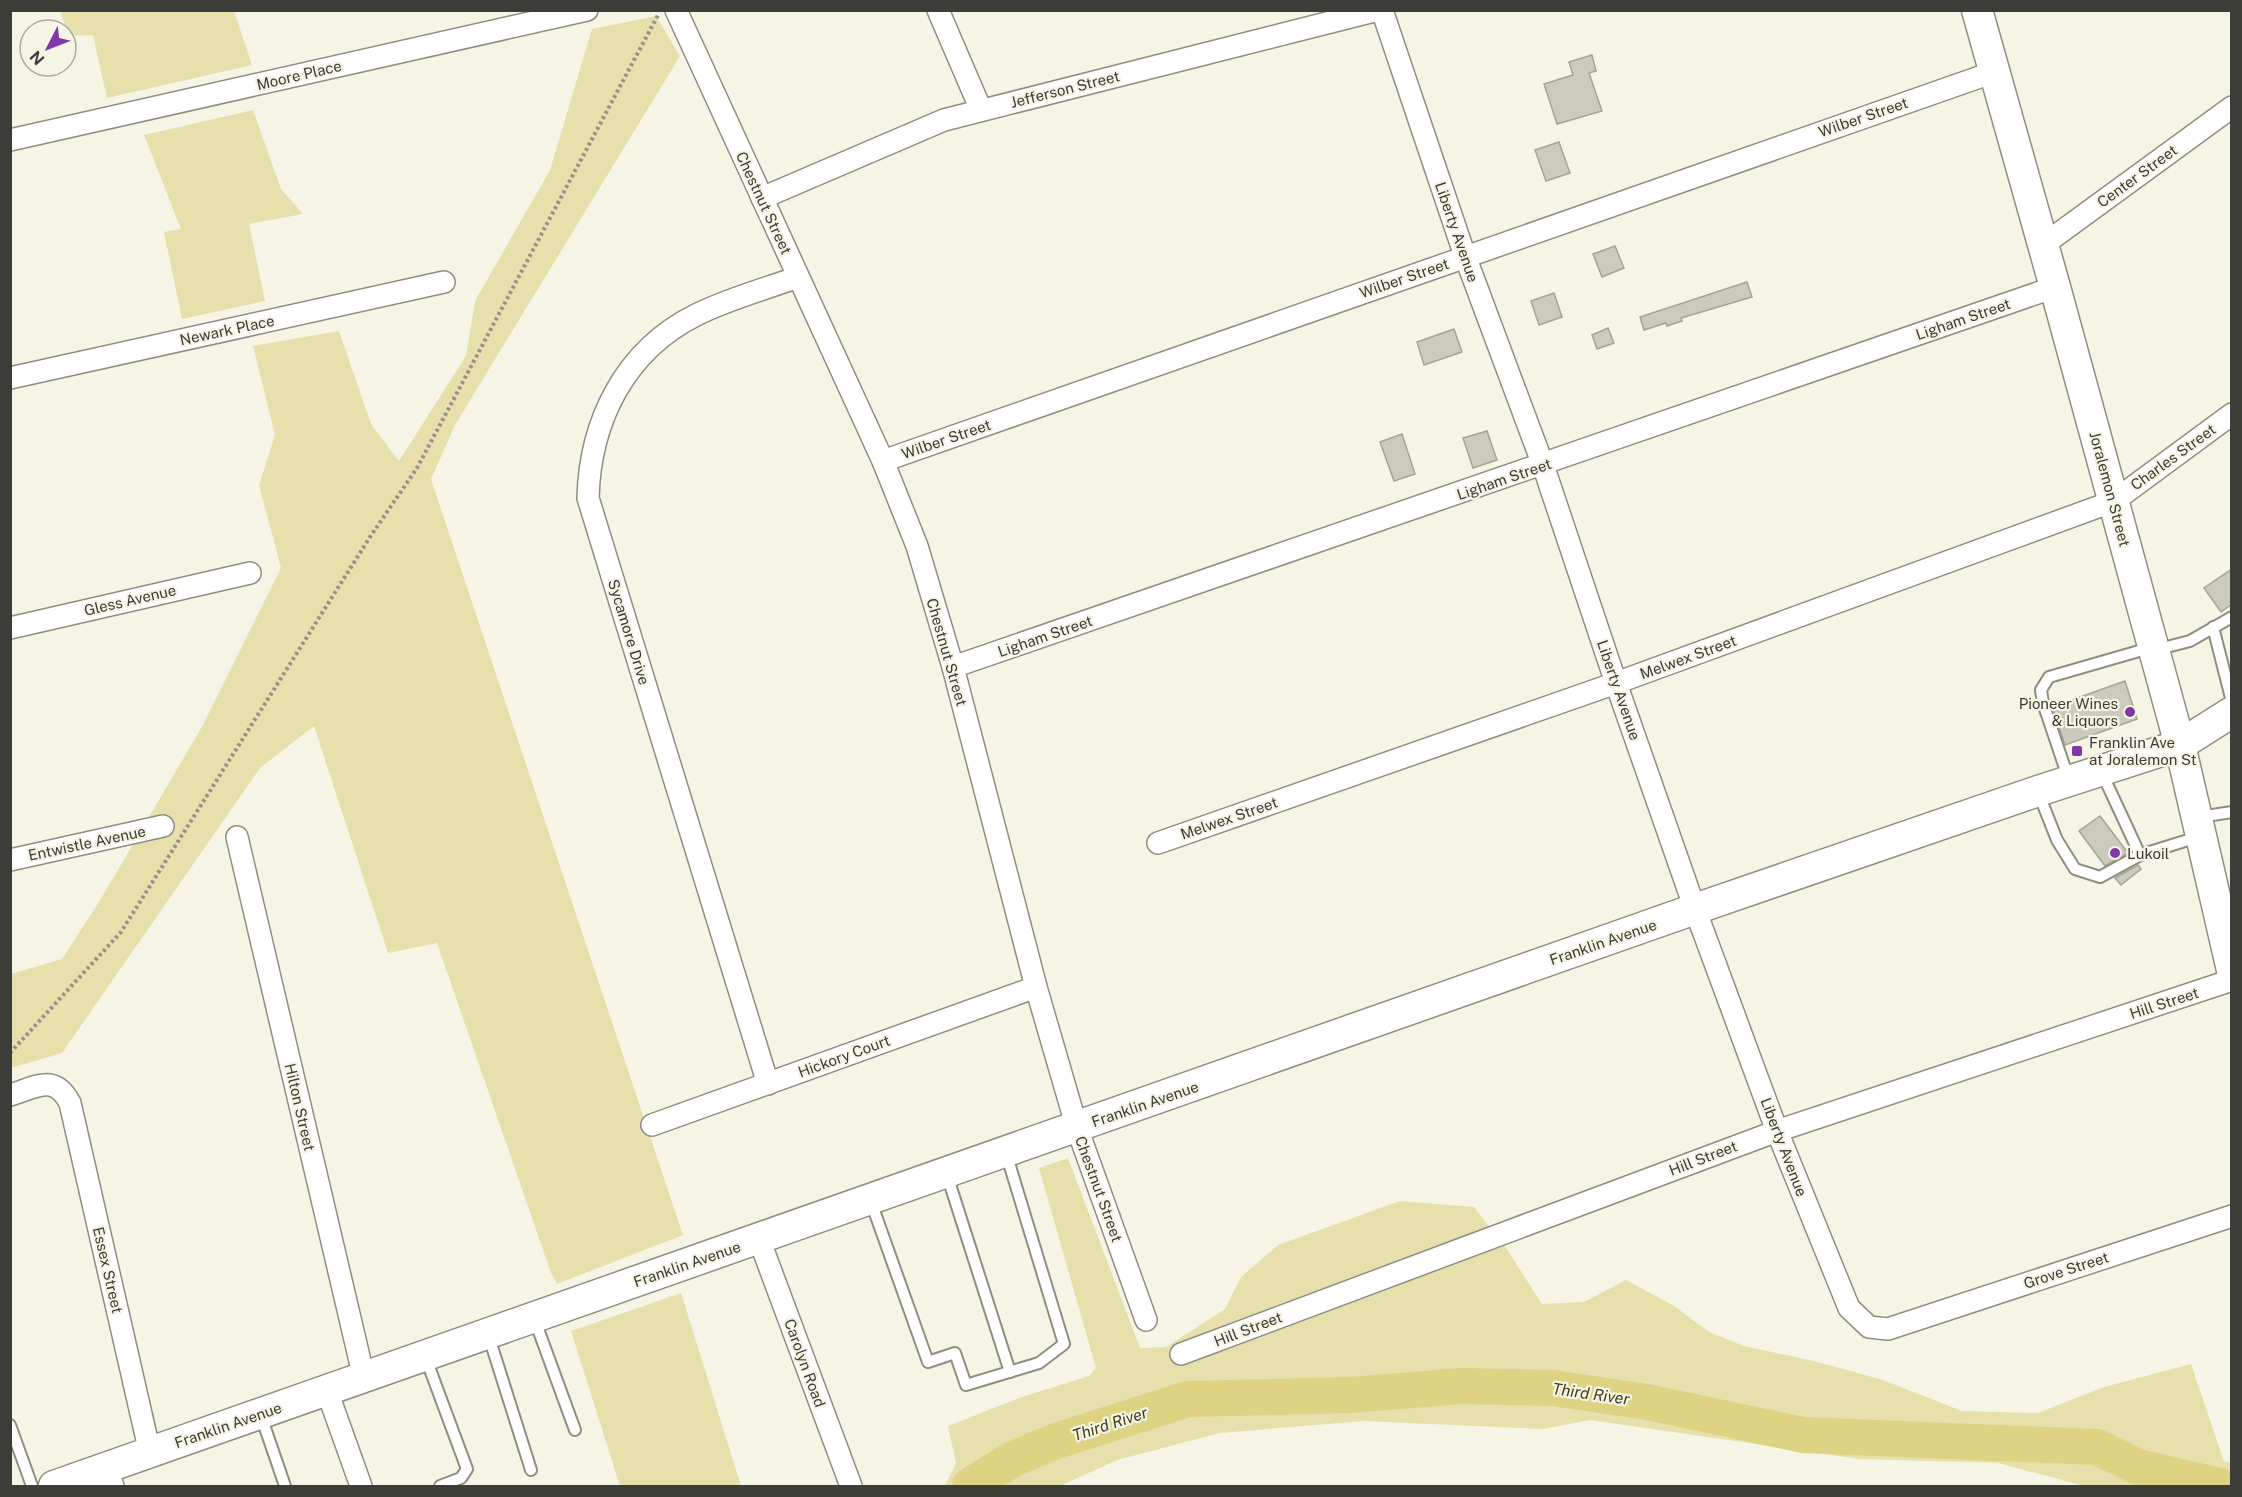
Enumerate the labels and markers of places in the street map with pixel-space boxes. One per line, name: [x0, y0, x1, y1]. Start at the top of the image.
place label: Pioneer Wines & Liquors: [2019, 695, 2118, 729]
marker: Pioneer Wines & Liquors: [2123, 705, 2137, 719]
place label: Franklin Ave at Joralemon St: [2089, 734, 2197, 768]
marker: Franklin Ave at Joralemon St: [2070, 744, 2084, 758]
place label: Lukoil: [2127, 845, 2169, 862]
marker: Lukoil: [2108, 846, 2122, 860]

